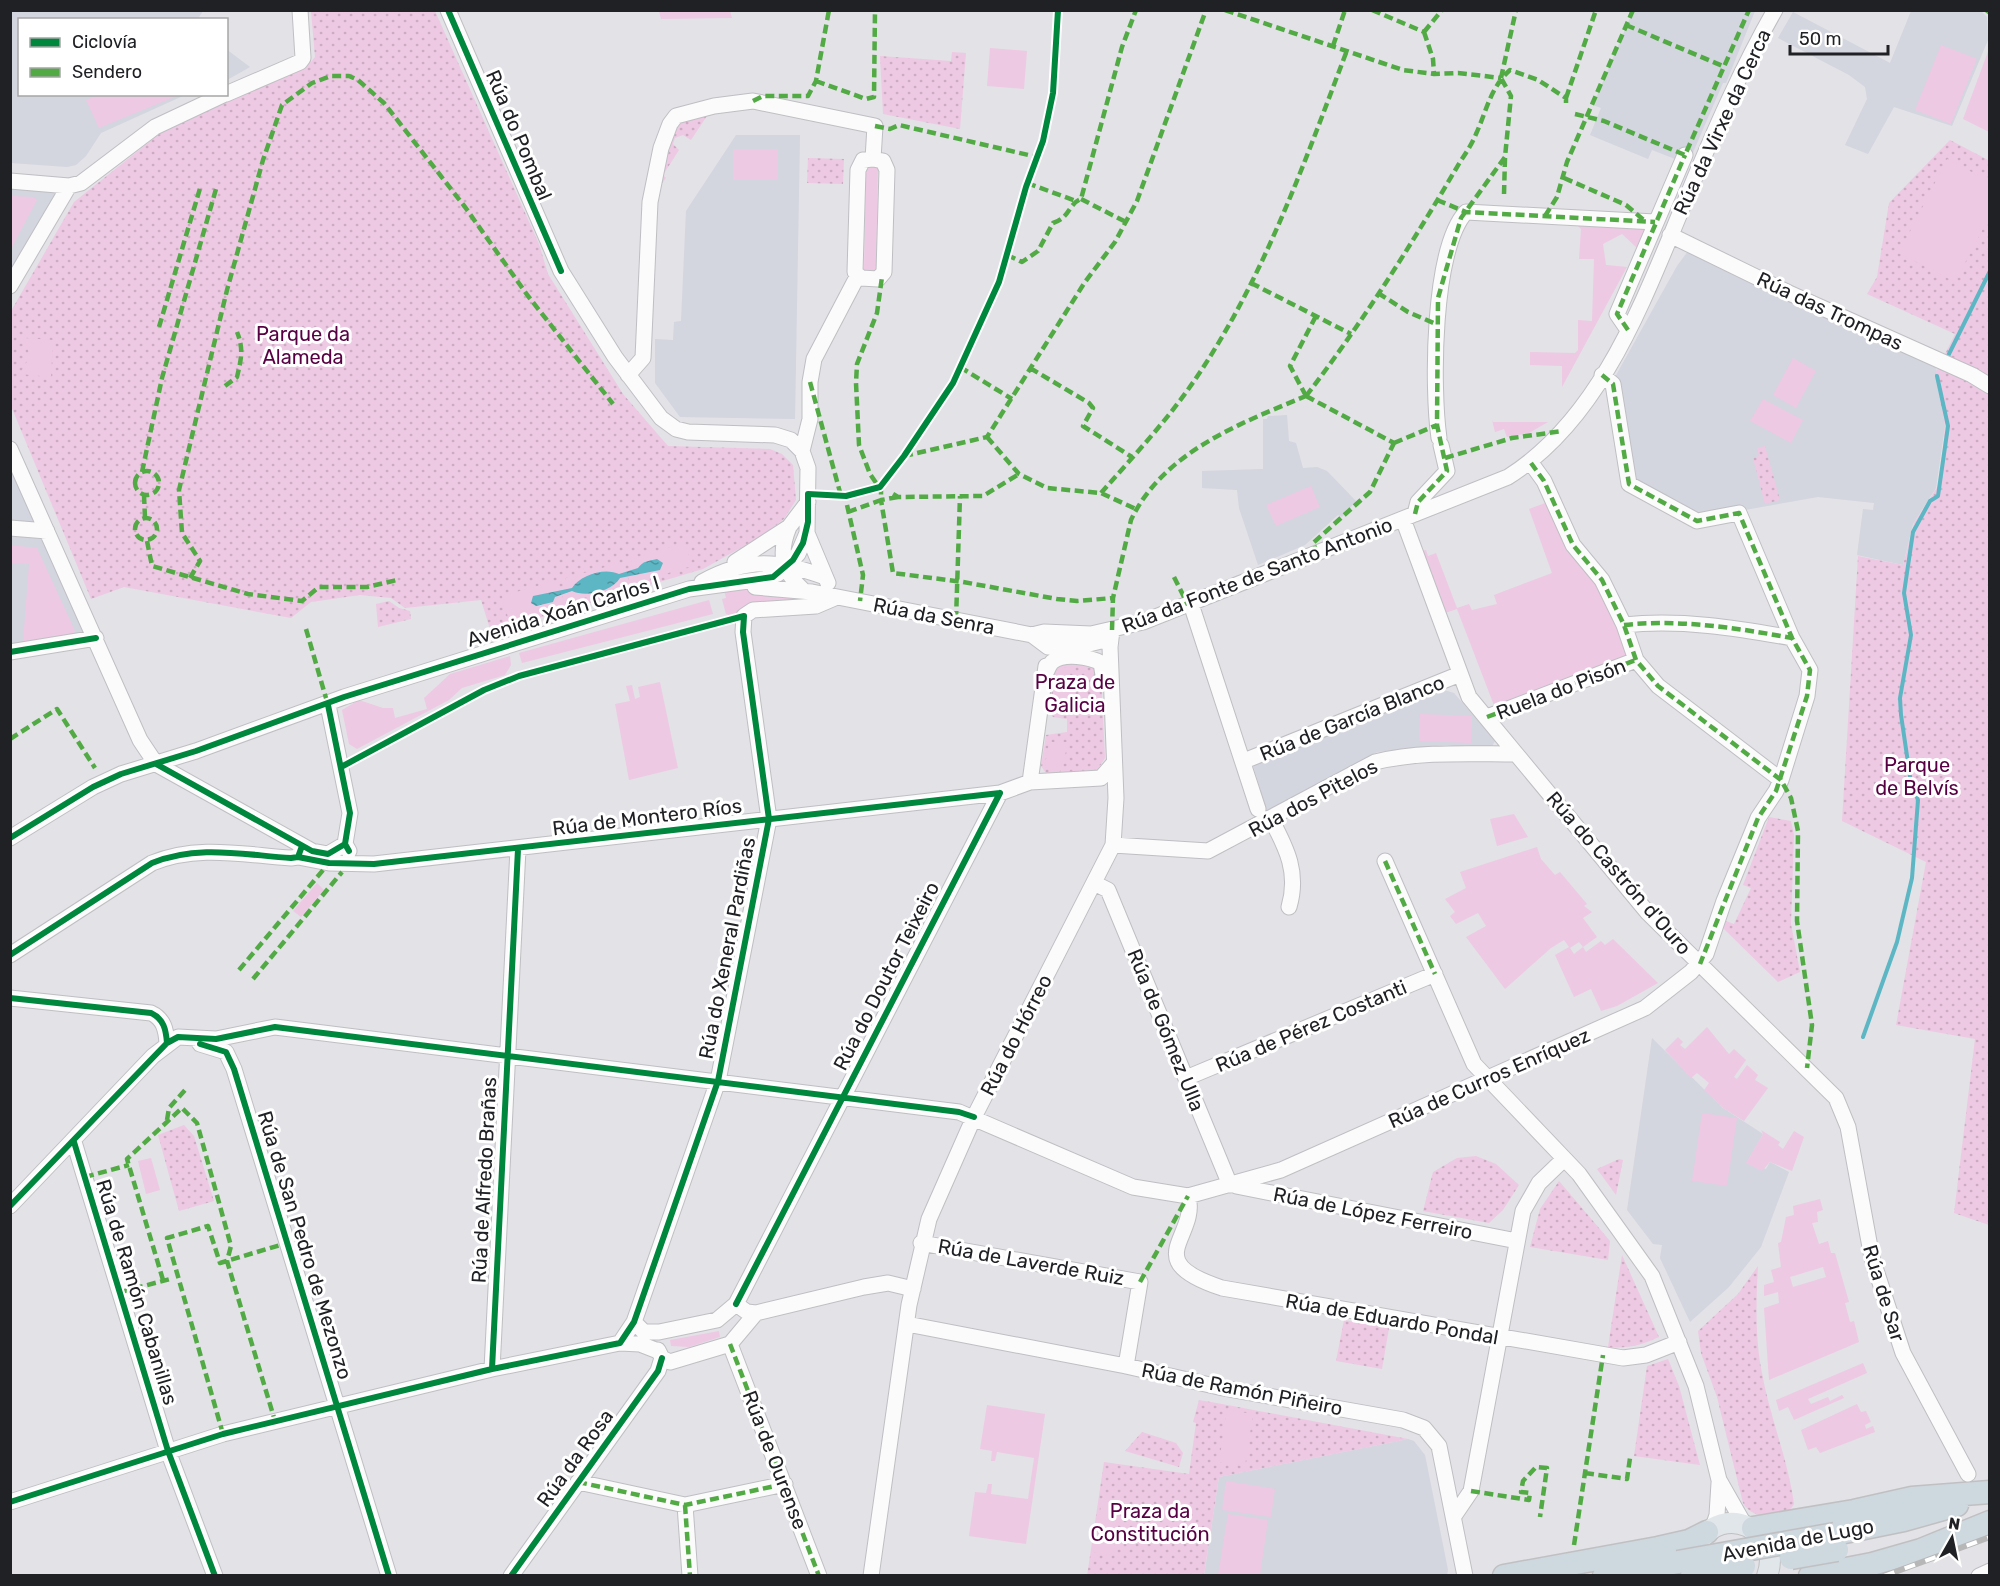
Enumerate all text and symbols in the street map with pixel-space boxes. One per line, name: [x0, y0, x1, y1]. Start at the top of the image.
legend: [18, 18, 228, 96]
scale bar: [1790, 18, 1888, 56]
street label: Rúa da Virxe da Cerca: [1668, 25, 1776, 219]
text: 50 m: [1799, 28, 1842, 50]
text: Ciclovía: [72, 31, 137, 53]
text: Sendero: [72, 61, 142, 83]
street label: Rúa do Pombal: [481, 66, 557, 204]
street label: Rúa das Trompas: [1753, 267, 1907, 355]
park label: Parque da Alameda: [256, 322, 350, 369]
street label: Rúa da Fonte de Santo Antonio: [1118, 512, 1396, 638]
street label: Avenida Xoán Carlos I: [464, 570, 662, 652]
street label: Rúa da Senra: [871, 592, 997, 640]
street label: Ruela do Pisón: [1493, 653, 1629, 725]
park label: Praza de Galicia: [1035, 670, 1115, 717]
street label: Rúa de García Blanco: [1256, 670, 1448, 766]
park label: Parque de Belvís: [1875, 753, 1959, 800]
street label: Rúa dos Pitelos: [1244, 754, 1382, 842]
street label: Rúa do Castrón d'Ouro: [1542, 787, 1696, 959]
street label: Rúa de Montero Ríos: [551, 793, 743, 841]
street label: Rúa do Xeneral Pardiñas: [694, 835, 760, 1061]
street label: Rúa do Doutor Teixeiro: [828, 878, 944, 1074]
street label: Rúa de Gómez Ulla: [1122, 945, 1210, 1115]
street label: Rúa do Hórreo: [975, 970, 1057, 1100]
street label: Rúa de Pérez Costanti: [1212, 975, 1410, 1077]
street label: Rúa de Curros Enríquez: [1385, 1023, 1593, 1133]
street label: Rúa de Alfredo Brañas: [467, 1076, 501, 1284]
street label: Rúa de San Pedro de Mezonzo: [253, 1108, 357, 1382]
street label: Rúa de Ramón Cabanillas: [91, 1176, 183, 1408]
street label: Rúa de López Ferreiro: [1271, 1182, 1475, 1244]
street label: Rúa de Laverde Ruiz: [936, 1234, 1126, 1290]
street label: Rúa de Sar: [1858, 1242, 1910, 1345]
street label: Rúa de Eduardo Pondal: [1284, 1288, 1500, 1350]
street label: Rúa de Ramón Piñeiro: [1139, 1358, 1345, 1420]
street label: Rúa de Ourense: [737, 1387, 813, 1533]
street label: Rúa da Rosa: [532, 1405, 618, 1511]
park label: Praza da Constitución: [1090, 1499, 1210, 1546]
north arrow: [1922, 1508, 1982, 1568]
text: N: [1947, 1513, 1961, 1534]
street label: Avenida de Lugo: [1720, 1514, 1876, 1566]

